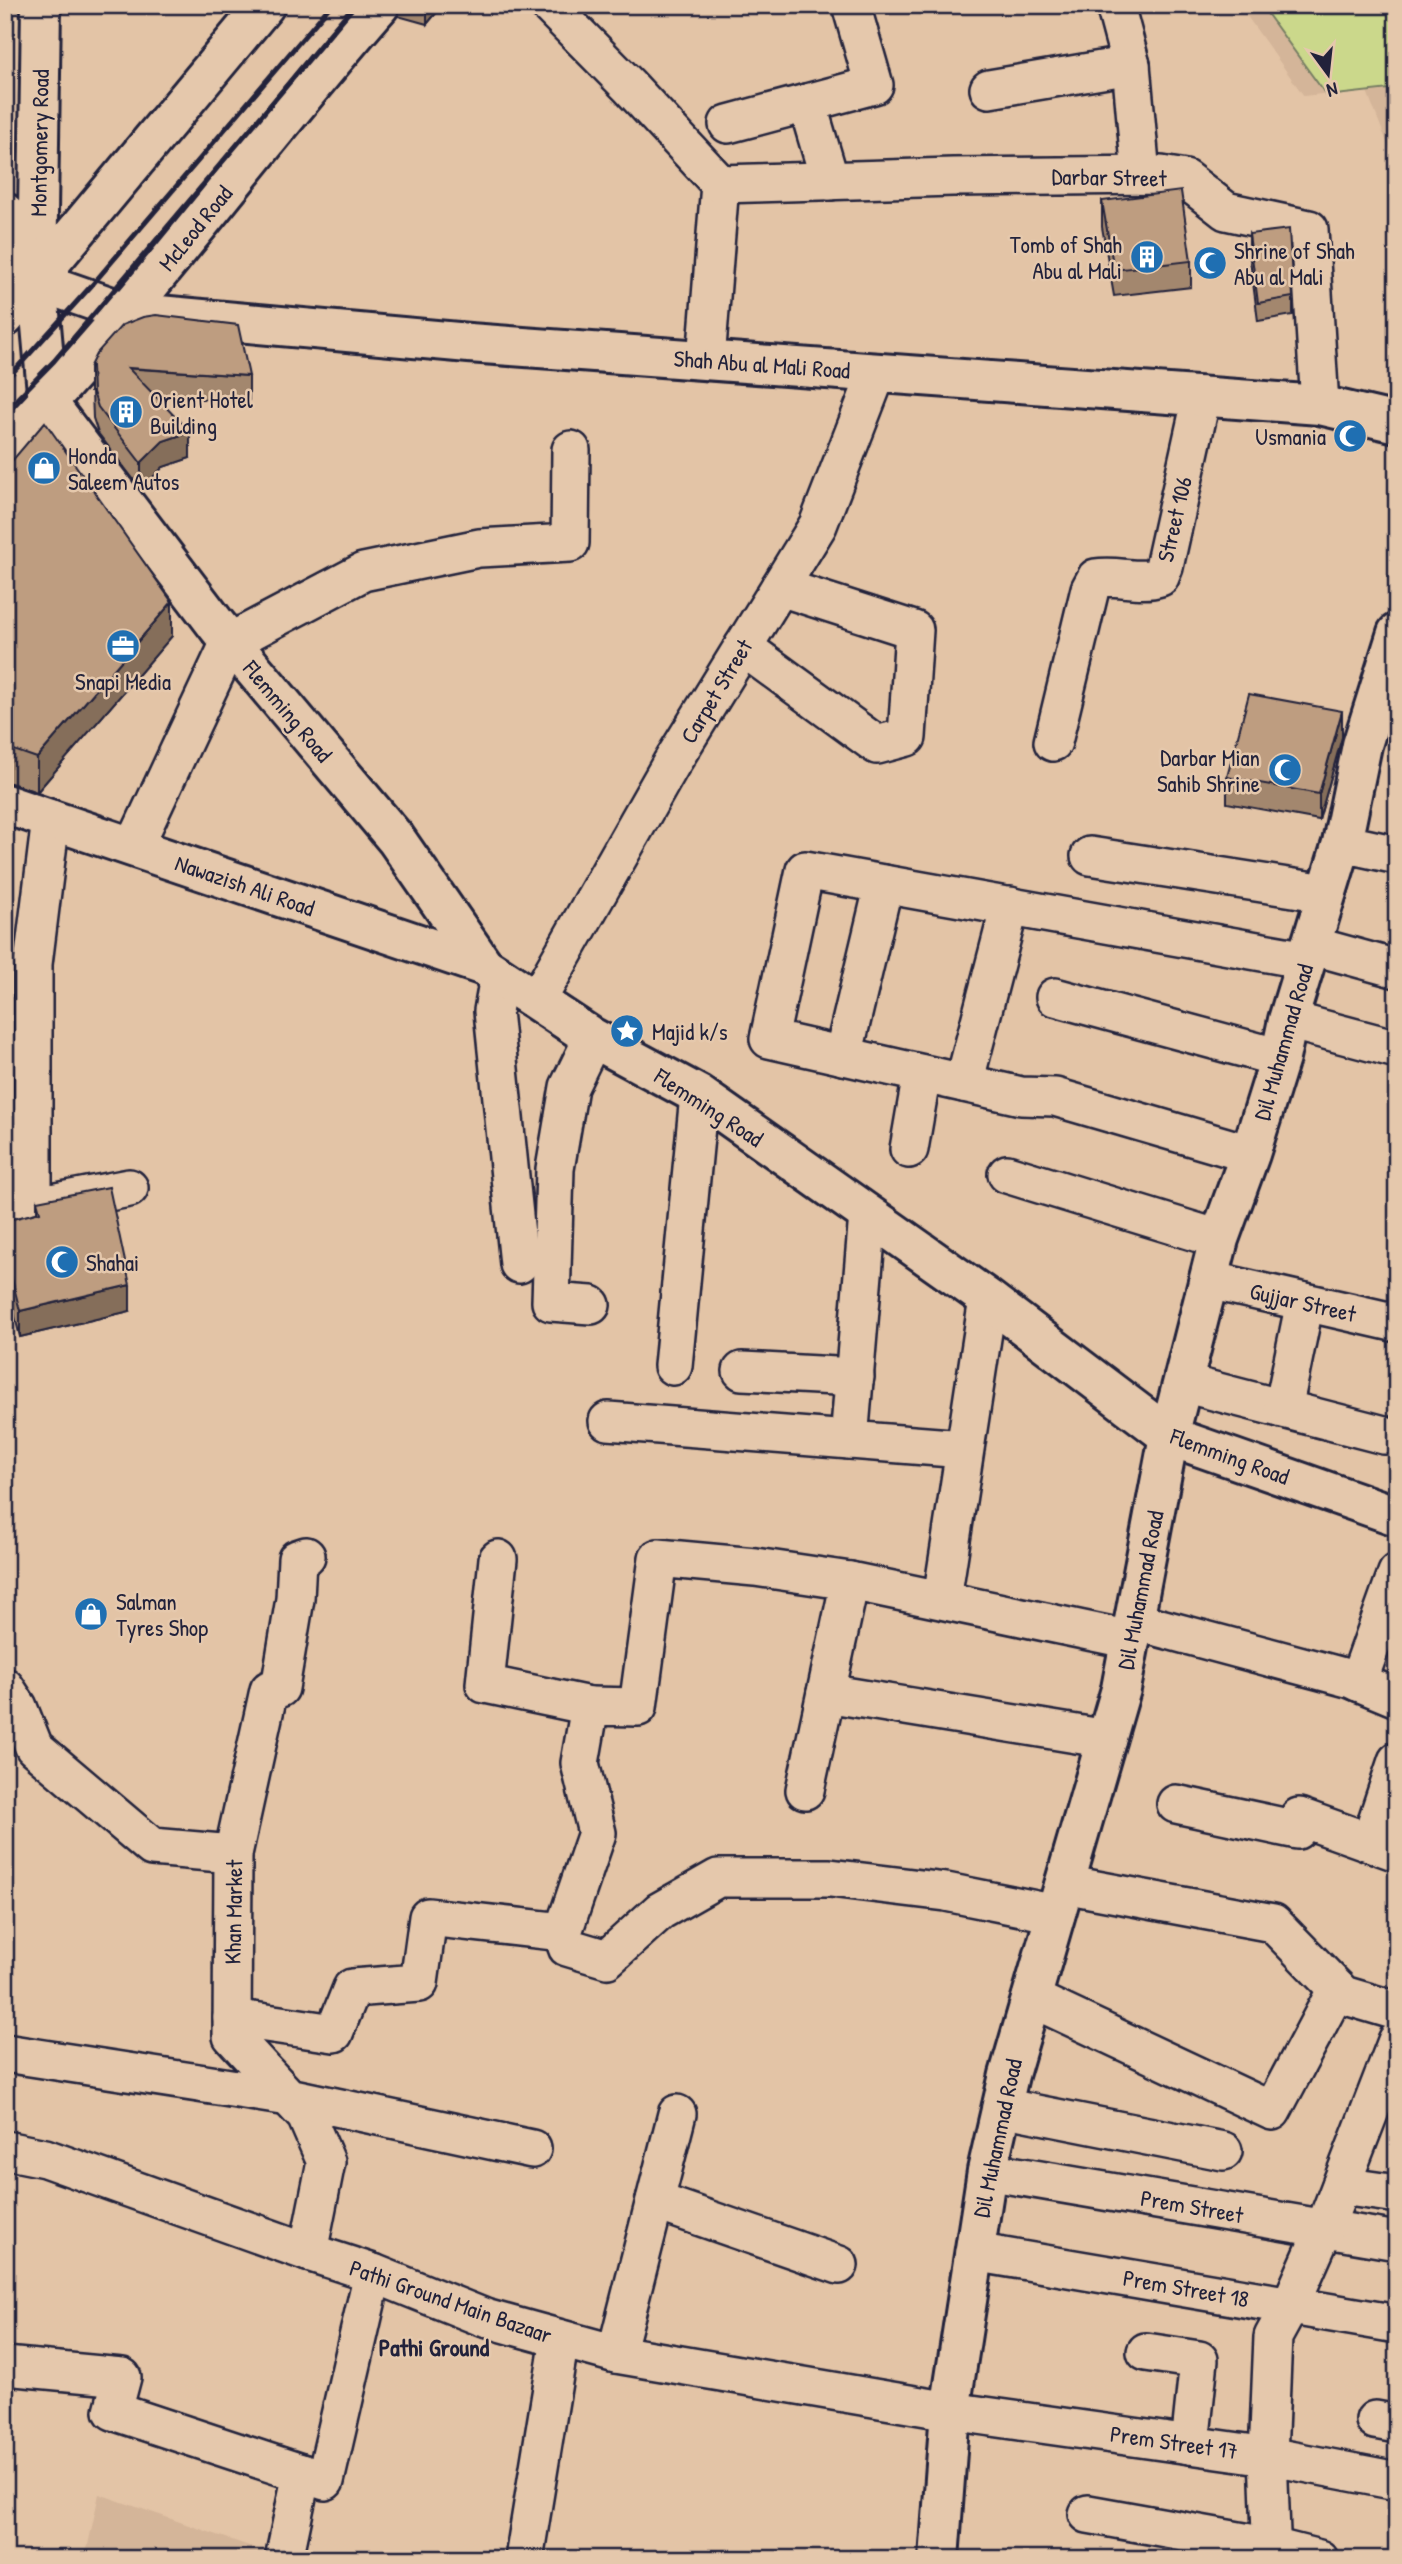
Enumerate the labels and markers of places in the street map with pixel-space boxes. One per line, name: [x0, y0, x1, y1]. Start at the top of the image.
place label: Tomb of Shah Abu al Mali: [1010, 229, 1122, 286]
place label: Shrine of Shah Abu al Mali: [1234, 235, 1355, 292]
building icon: Tomb of Shah Abu al Mali: [1128, 238, 1166, 276]
mosque icon: Shrine of Shah Abu al Mali: [1191, 244, 1229, 282]
place label: Orient Hotel Building: [150, 384, 254, 441]
building icon: Orient Hotel Building: [107, 393, 145, 431]
mosque icon: Usmania: [1331, 417, 1369, 455]
place label: Usmania: [1255, 421, 1326, 452]
place label: Honda Saleem Autos: [68, 440, 180, 497]
shop icon: Honda Saleem Autos: [25, 449, 63, 487]
office icon: Snapi Media: [104, 627, 142, 665]
place label: Snapi Media: [75, 666, 171, 697]
place label: Darbar Mian Sahib Shrine: [1157, 742, 1260, 799]
mosque icon: Darbar Mian Sahib Shrine: [1266, 751, 1304, 789]
place icon: Majid k/s: [608, 1012, 646, 1050]
place label: Majid k/s: [652, 1016, 728, 1047]
mosque icon: Shahai: [43, 1243, 81, 1281]
place label: Shahai: [86, 1247, 139, 1278]
place label: Salman Tyres Shop: [116, 1586, 208, 1643]
shop icon: Salman Tyres Shop: [72, 1595, 110, 1633]

